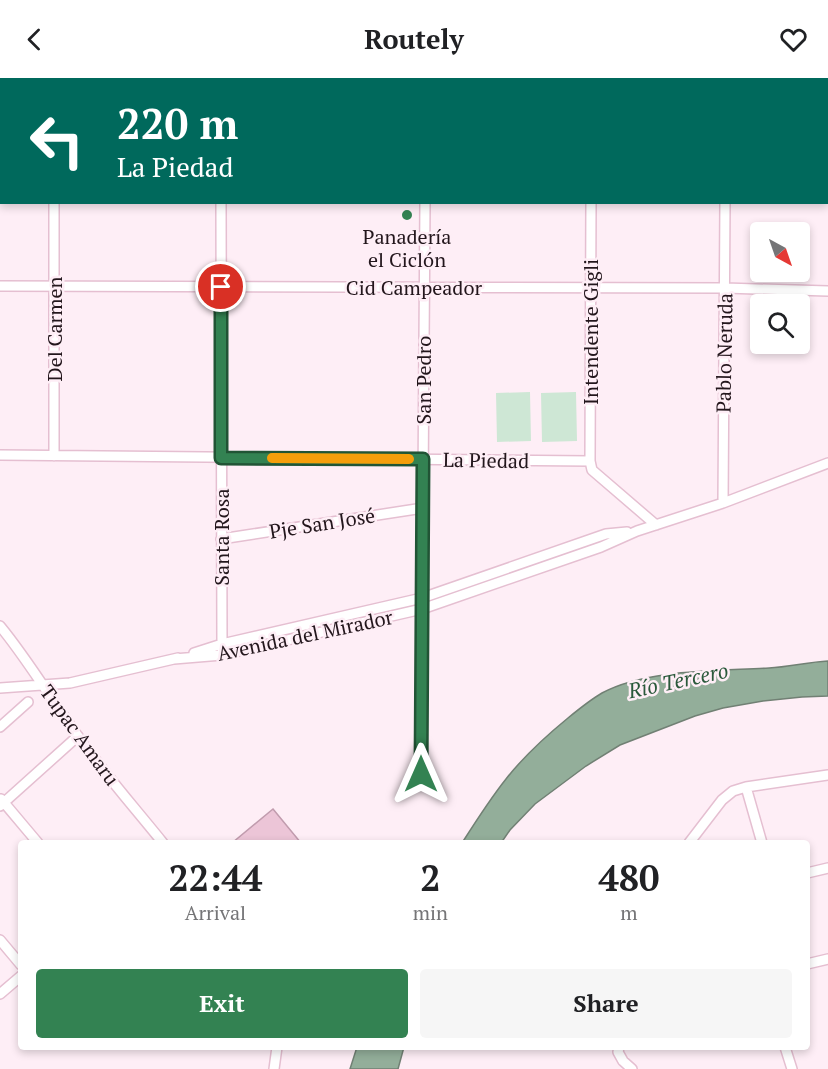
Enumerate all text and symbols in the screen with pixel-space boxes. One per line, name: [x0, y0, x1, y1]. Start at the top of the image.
text: Routely: [364, 21, 464, 57]
icon: back: [18, 23, 51, 56]
icon: heart: [777, 23, 810, 56]
text: 220 m: [117, 95, 238, 151]
icon: left: [18, 102, 96, 180]
text: La Piedad: [117, 149, 233, 185]
marker: Panadería el Ciclón: [400, 208, 414, 222]
north arrow: [750, 222, 810, 282]
map controls: [750, 222, 810, 354]
place label: Panadería el Ciclón: [363, 223, 451, 273]
street label: Intendente Gigli: [577, 259, 604, 405]
pin: [195, 261, 246, 312]
icon: arrive: [204, 270, 237, 303]
street label: Cid Campeador: [346, 274, 483, 301]
street label: Del Carmen: [41, 276, 68, 381]
street label: Pablo Neruda: [709, 293, 739, 413]
button: search: [750, 294, 810, 354]
street label: San Pedro: [410, 336, 437, 424]
street label: La Piedad: [443, 446, 529, 474]
street label: Santa Rosa: [208, 488, 235, 586]
street label: Pje San José: [267, 501, 377, 545]
street label: Avenida del Mirador: [215, 603, 396, 667]
water label: Río Tercero: [624, 656, 731, 704]
street label: Tupac Amaru: [34, 679, 126, 791]
position arrow: [389, 742, 453, 806]
text: 22:44: [169, 854, 262, 901]
text: 2: [420, 854, 441, 901]
text: 480: [598, 854, 659, 901]
text: Arrival: [185, 899, 246, 926]
text: min: [413, 899, 448, 926]
text: m: [620, 899, 638, 926]
button: Exit: [36, 969, 408, 1038]
button: Share: [420, 969, 792, 1038]

